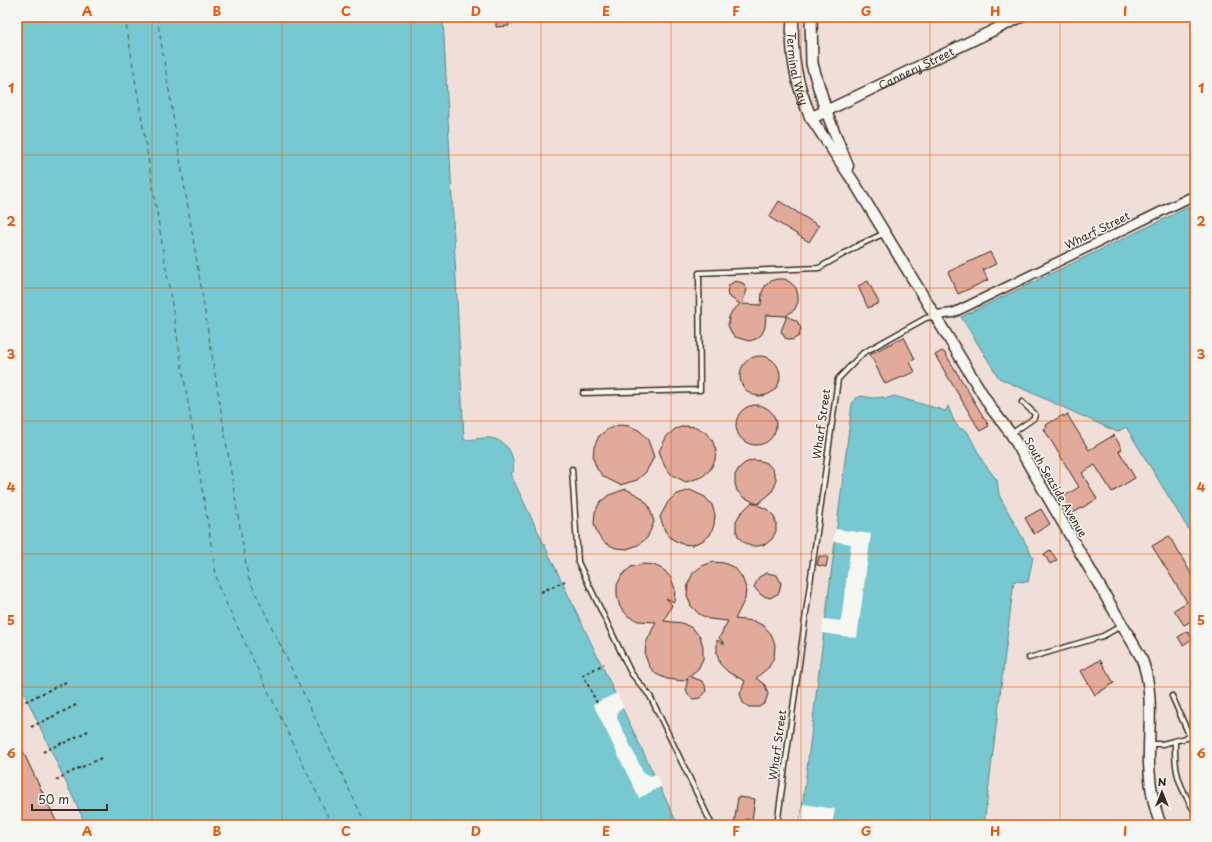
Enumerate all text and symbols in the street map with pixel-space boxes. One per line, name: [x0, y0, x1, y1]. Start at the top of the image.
text: A: [82, 1, 92, 20]
text: B: [213, 1, 222, 20]
text: C: [341, 1, 351, 20]
text: D: [471, 1, 481, 20]
text: E: [602, 1, 610, 20]
text: F: [732, 1, 740, 20]
text: G: [861, 1, 871, 20]
text: H: [990, 1, 1000, 20]
text: I: [1123, 1, 1127, 20]
street label: Terminal Way: [784, 32, 813, 107]
street label: Cannery Street: [875, 42, 957, 93]
text: 1: [8, 78, 14, 97]
text: 1: [1198, 78, 1204, 97]
street label: Wharf Street: [1061, 207, 1133, 253]
text: 2: [6, 211, 16, 230]
text: 2: [1196, 211, 1206, 230]
text: 3: [7, 344, 16, 363]
text: 3: [1197, 344, 1206, 363]
street label: Wharf Street: [808, 387, 834, 460]
street label: South Seaside Avenue: [1020, 434, 1092, 540]
text: 4: [7, 477, 16, 496]
text: 4: [1197, 477, 1206, 496]
text: 5: [7, 610, 15, 629]
text: 5: [1197, 610, 1205, 629]
street label: Wharf Street: [764, 708, 790, 781]
text: 6: [6, 743, 16, 762]
text: 6: [1196, 743, 1206, 762]
north arrow: [1142, 772, 1182, 812]
text: N: [1158, 773, 1167, 790]
scale bar: [32, 786, 107, 812]
text: 50 m: [38, 790, 69, 808]
text: A: [82, 821, 92, 840]
text: B: [213, 821, 222, 840]
text: C: [341, 821, 351, 840]
text: D: [471, 821, 481, 840]
text: E: [602, 821, 610, 840]
text: F: [732, 821, 740, 840]
text: G: [861, 821, 871, 840]
text: H: [990, 821, 1000, 840]
text: I: [1123, 821, 1127, 840]

